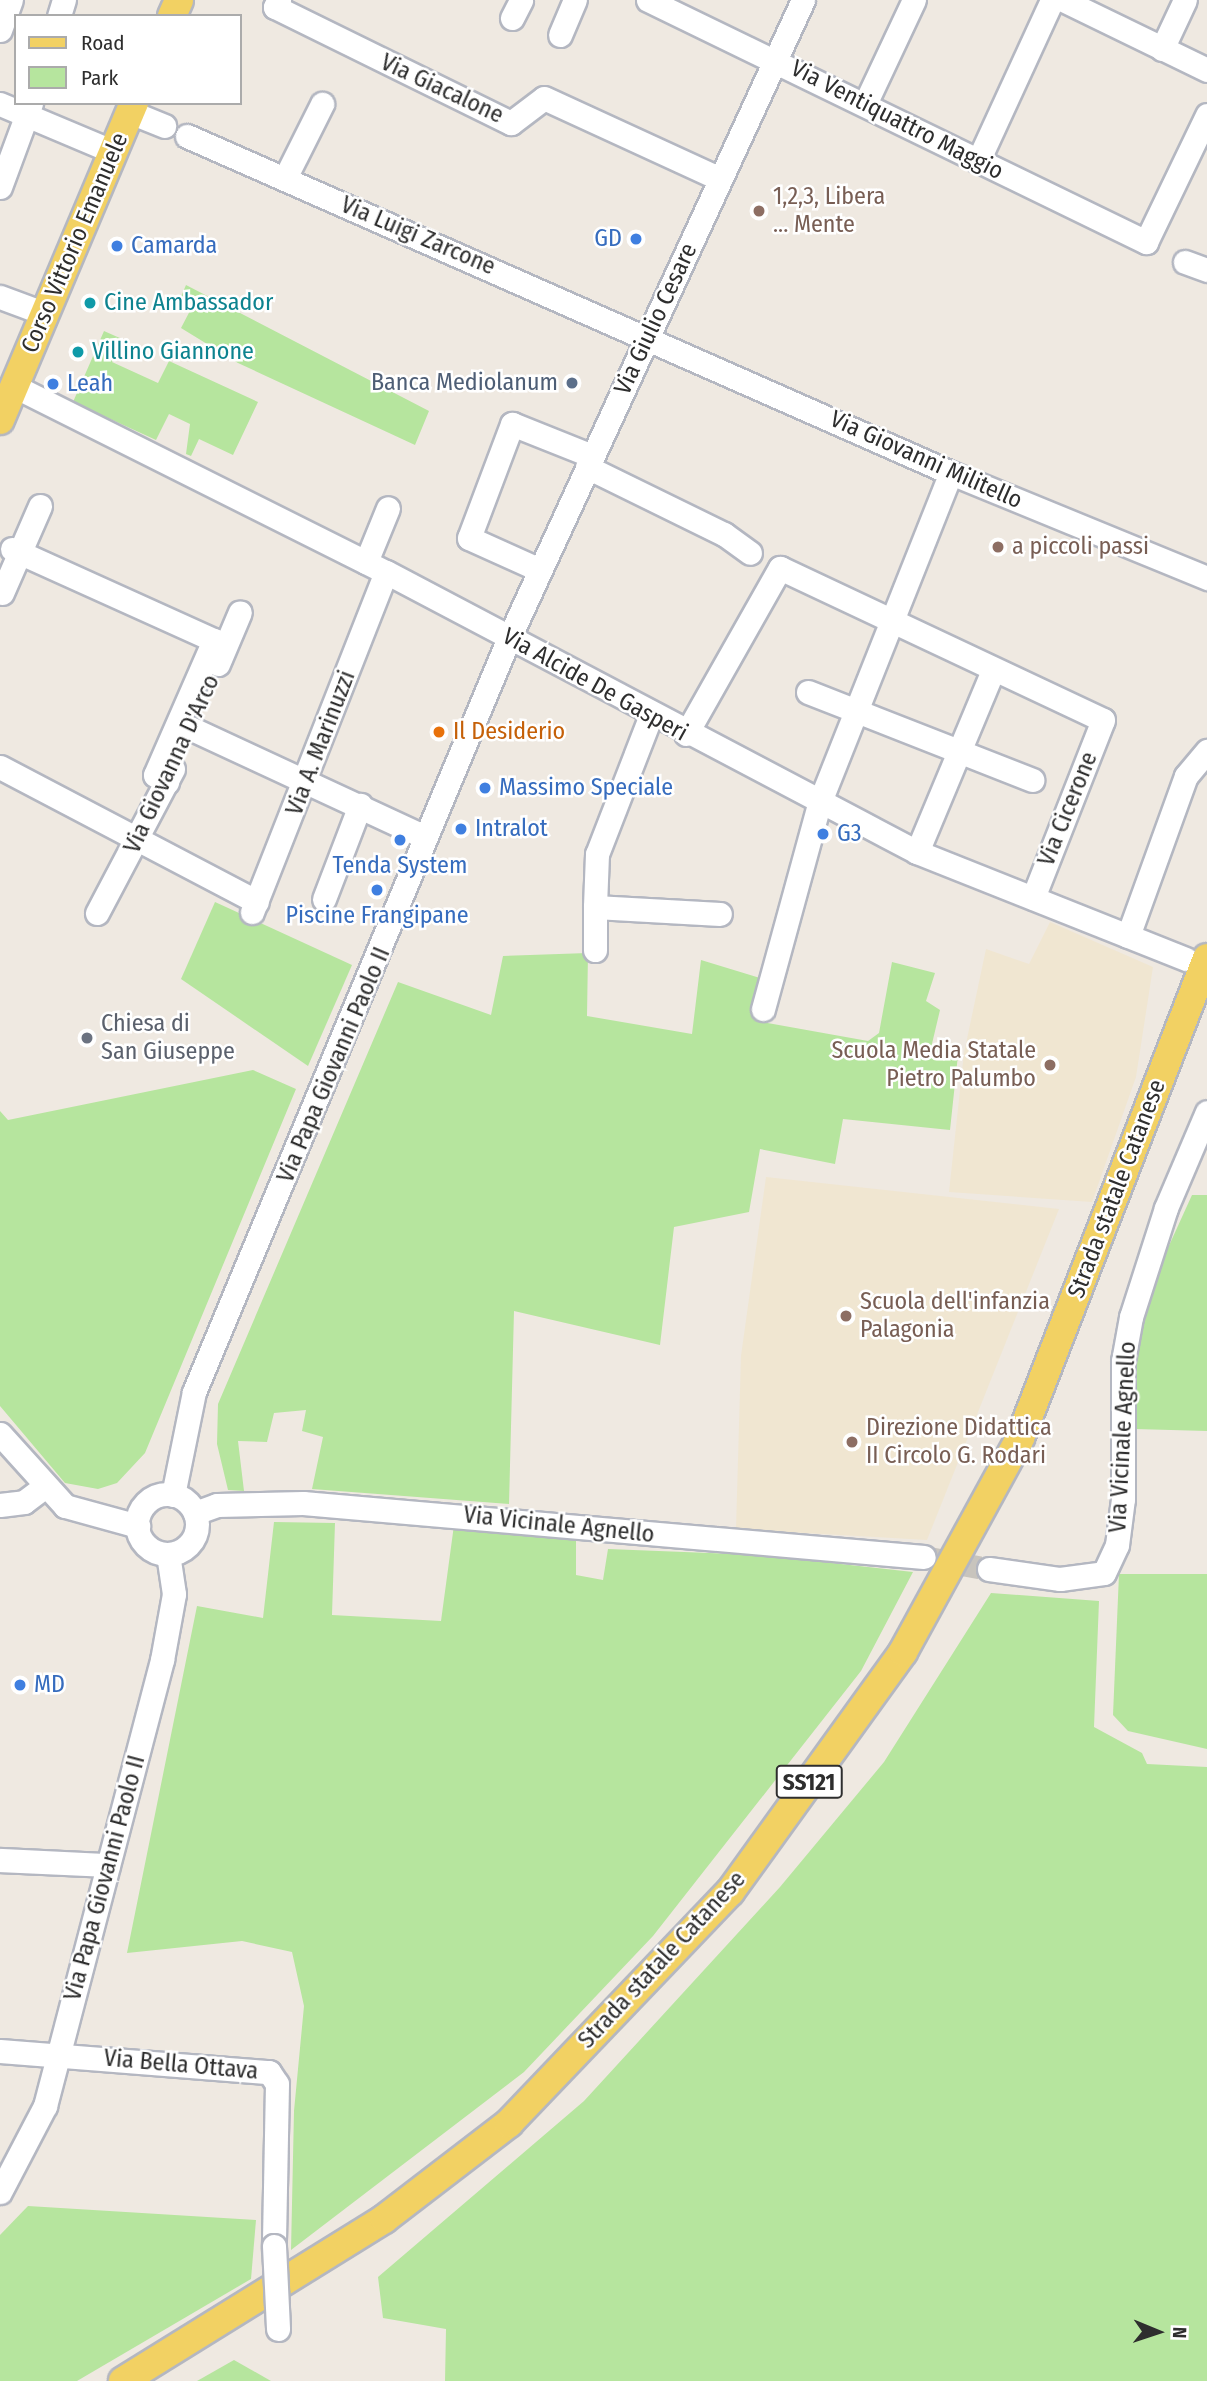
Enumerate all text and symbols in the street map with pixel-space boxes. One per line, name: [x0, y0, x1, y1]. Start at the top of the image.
legend: [14, 14, 242, 105]
text: Road: [81, 30, 125, 56]
street label: Via Giacalone: [376, 48, 508, 130]
street label: Via Ventiquattro Maggio: [786, 54, 1008, 186]
text: Park: [81, 65, 118, 91]
street label: Corso Vittorio Emanuele: [16, 129, 134, 357]
place label: 1,2,3, Libera ... Mente: [773, 183, 885, 239]
street label: Via Luigi Zarcone: [336, 191, 500, 281]
marker: 1,2,3, Libera ... Mente: [751, 203, 767, 219]
place label: GD: [594, 225, 622, 253]
marker: GD: [628, 231, 644, 247]
place label: Camarda: [131, 232, 217, 260]
marker: Camarda: [109, 238, 125, 254]
street label: Via Giulio Cesare: [608, 239, 704, 399]
place label: Cine Ambassador: [104, 289, 273, 317]
marker: Cine Ambassador: [82, 295, 98, 311]
place label: Villino Giannone: [92, 338, 254, 366]
marker: Villino Giannone: [70, 344, 86, 360]
place label: Banca Mediolanum: [371, 369, 558, 397]
place label: Leah: [67, 370, 113, 398]
marker: Banca Mediolanum: [564, 375, 580, 391]
marker: Leah: [45, 376, 61, 392]
street label: Via Giovanni Militello: [826, 405, 1026, 515]
place label: a piccoli passi: [1012, 533, 1149, 561]
marker: a piccoli passi: [990, 539, 1006, 555]
street label: Via Alcide De Gasperi: [497, 622, 693, 748]
street label: Via A. Marinuzzi: [280, 667, 362, 819]
street label: Via Giovanna D'Arco: [118, 670, 226, 858]
place label: Il Desiderio: [453, 718, 565, 746]
marker: Il Desiderio: [431, 724, 447, 740]
street label: Via Cicerone: [1032, 748, 1104, 870]
place label: Massimo Speciale: [499, 774, 673, 802]
marker: Massimo Speciale: [477, 780, 493, 796]
place label: Intralot: [475, 815, 548, 843]
place label: G3: [837, 820, 862, 848]
marker: Intralot: [453, 821, 469, 837]
marker: G3: [815, 826, 831, 842]
marker: Tenda System: [392, 832, 408, 848]
place label: Tenda System: [333, 852, 467, 880]
marker: Piscine Frangipane: [369, 882, 385, 898]
place label: Piscine Frangipane: [285, 902, 469, 930]
street label: Via Papa Giovanni Paolo II: [271, 943, 397, 1187]
place label: Chiesa di San Giuseppe: [101, 1010, 235, 1066]
marker: Chiesa di San Giuseppe: [79, 1030, 95, 1046]
place label: Scuola Media Statale Pietro Palumbo: [831, 1037, 1036, 1093]
marker: Scuola Media Statale Pietro Palumbo: [1042, 1057, 1058, 1073]
street label: Strada statale Catanese: [1062, 1076, 1172, 1302]
place label: Scuola dell'infanzia Palagonia: [860, 1288, 1050, 1344]
marker: Scuola dell'infanzia Palagonia: [838, 1308, 854, 1324]
street label: Via Vicinale Agnello: [1104, 1341, 1142, 1533]
place label: Direzione Didattica II Circolo G. Rodari: [866, 1414, 1052, 1470]
marker: Direzione Didattica II Circolo G. Rodari: [844, 1434, 860, 1450]
street label: Via Vicinale Agnello: [462, 1501, 656, 1549]
place label: MD: [34, 1671, 65, 1699]
marker: MD: [12, 1677, 28, 1693]
street label: Via Papa Giovanni Paolo II: [58, 1752, 152, 2004]
road number: SS121: [774, 1763, 844, 1802]
street label: Strada statale Catanese: [572, 1865, 752, 2055]
street label: Via Bella Ottava: [103, 2044, 259, 2086]
north arrow: [1123, 2297, 1193, 2367]
text: N: [1168, 2327, 1191, 2339]

